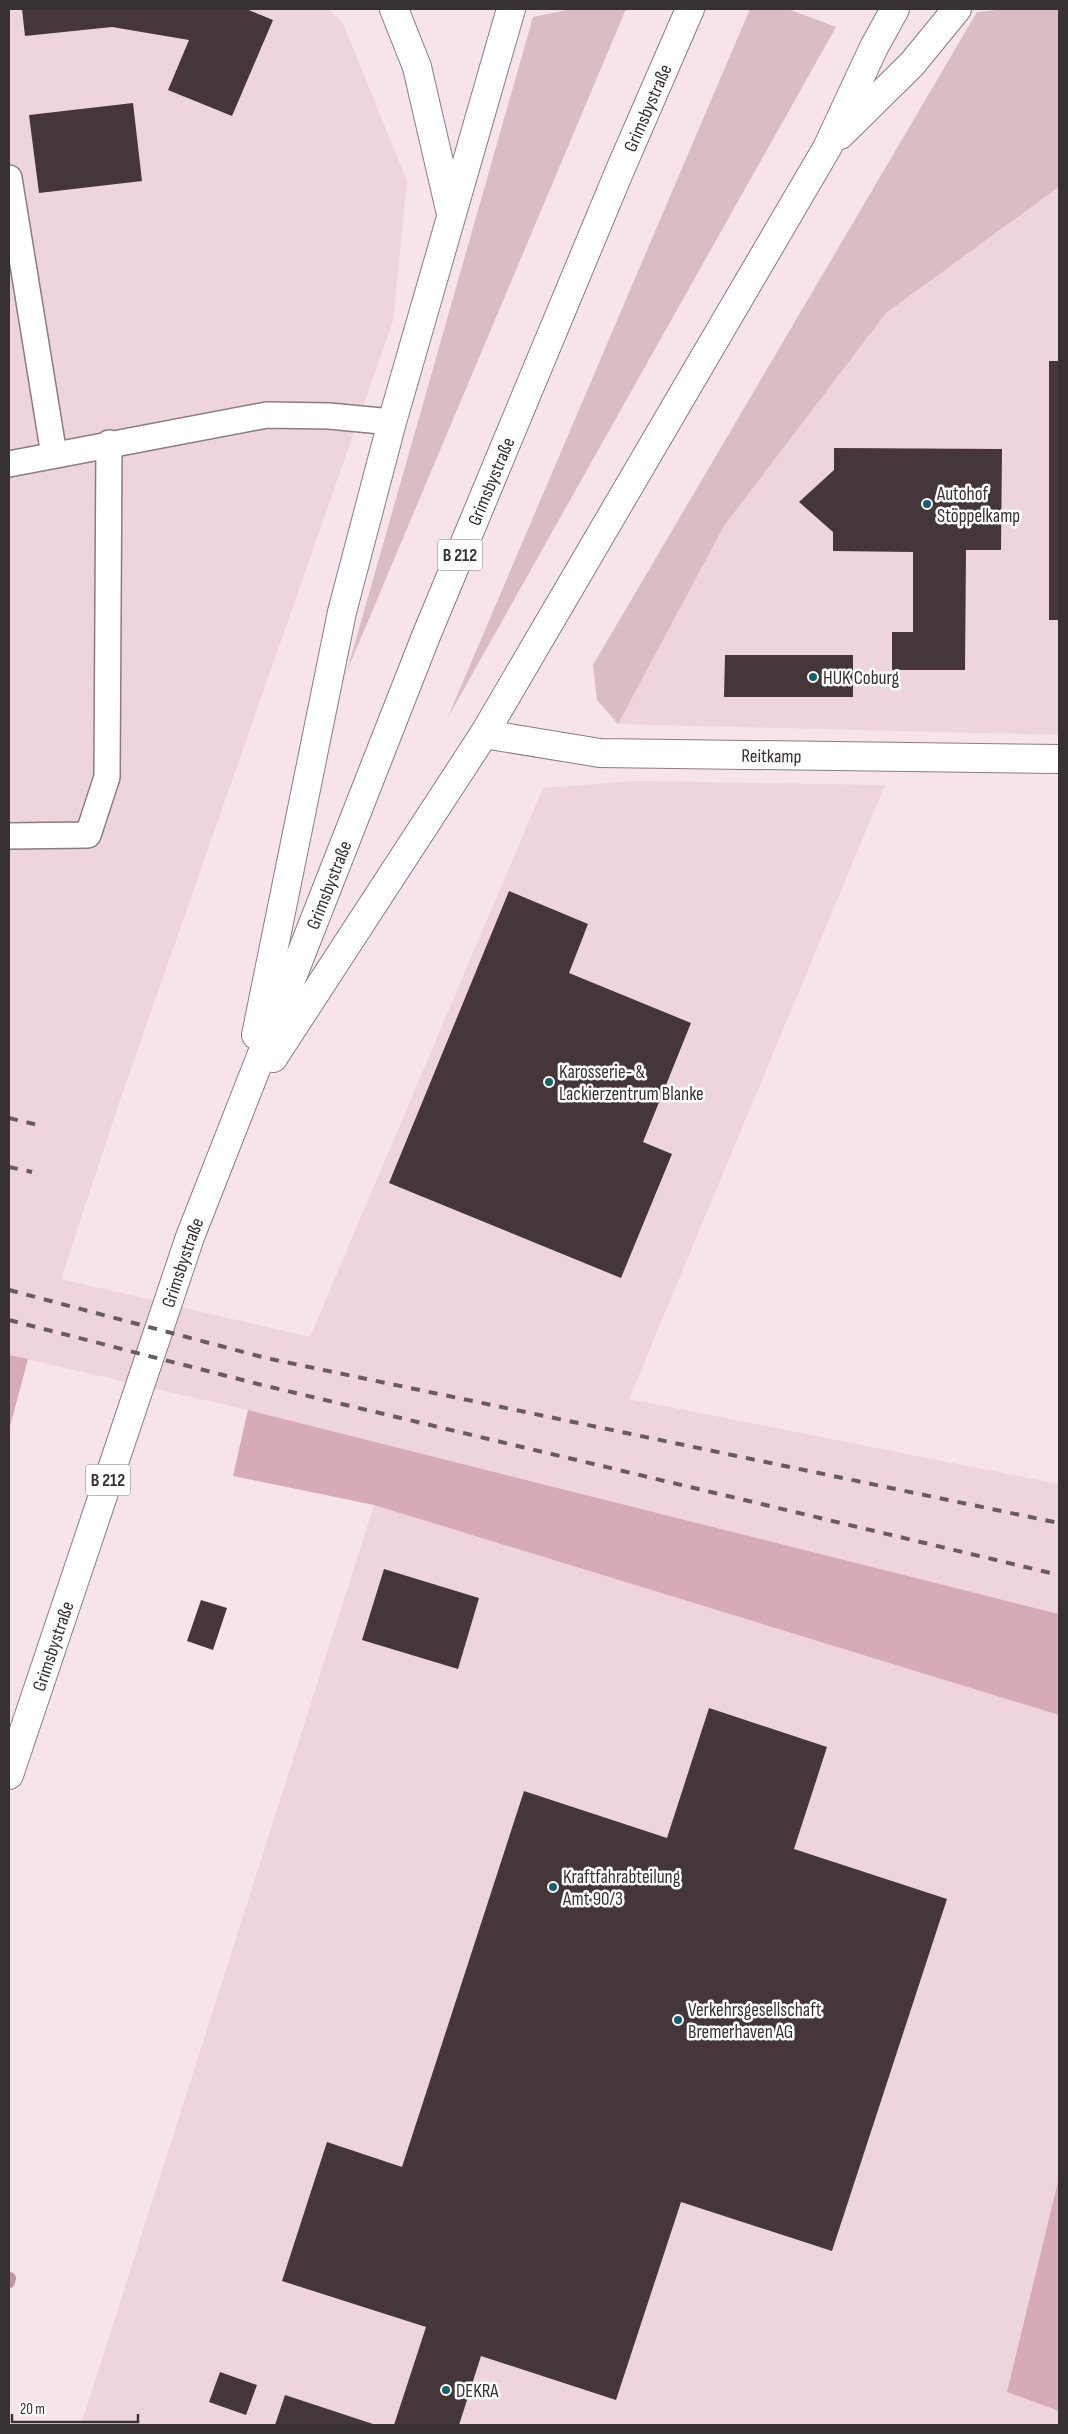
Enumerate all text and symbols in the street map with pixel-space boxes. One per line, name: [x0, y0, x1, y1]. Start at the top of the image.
street label: Grimsbystraße: [619, 61, 678, 156]
street label: Grimsbystraße: [463, 434, 520, 529]
place label: Autohof Stöppelkamp: [936, 483, 1020, 528]
marker: Autohof Stöppelkamp: [921, 498, 933, 510]
road number: B 212: [438, 540, 482, 570]
place label: HUK Coburg: [823, 667, 899, 690]
marker: HUK Coburg: [807, 671, 819, 683]
street label: Reitkamp: [741, 745, 802, 769]
street label: Grimsbystraße: [302, 838, 357, 933]
place label: Karosserie- & Lackierzentrum Blanke: [559, 1061, 704, 1106]
marker: Karosserie- & Lackierzentrum Blanke: [543, 1076, 555, 1088]
street label: Grimsbystraße: [157, 1215, 209, 1311]
road number: B 212: [86, 1464, 130, 1496]
street label: Grimsbystraße: [28, 1599, 80, 1694]
place label: Kraftfahrabteilung Amt 90/3: [562, 1866, 681, 1911]
marker: Kraftfahrabteilung Amt 90/3: [547, 1881, 559, 1893]
place label: Verkehrsgesellschaft Bremerhaven AG: [688, 1999, 822, 2044]
marker: Verkehrsgesellschaft Bremerhaven AG: [672, 2014, 684, 2026]
place label: DEKRA: [456, 2380, 499, 2403]
marker: DEKRA: [440, 2384, 452, 2396]
scale bar: [12, 2392, 139, 2424]
text: 20 m: [20, 2400, 45, 2419]

